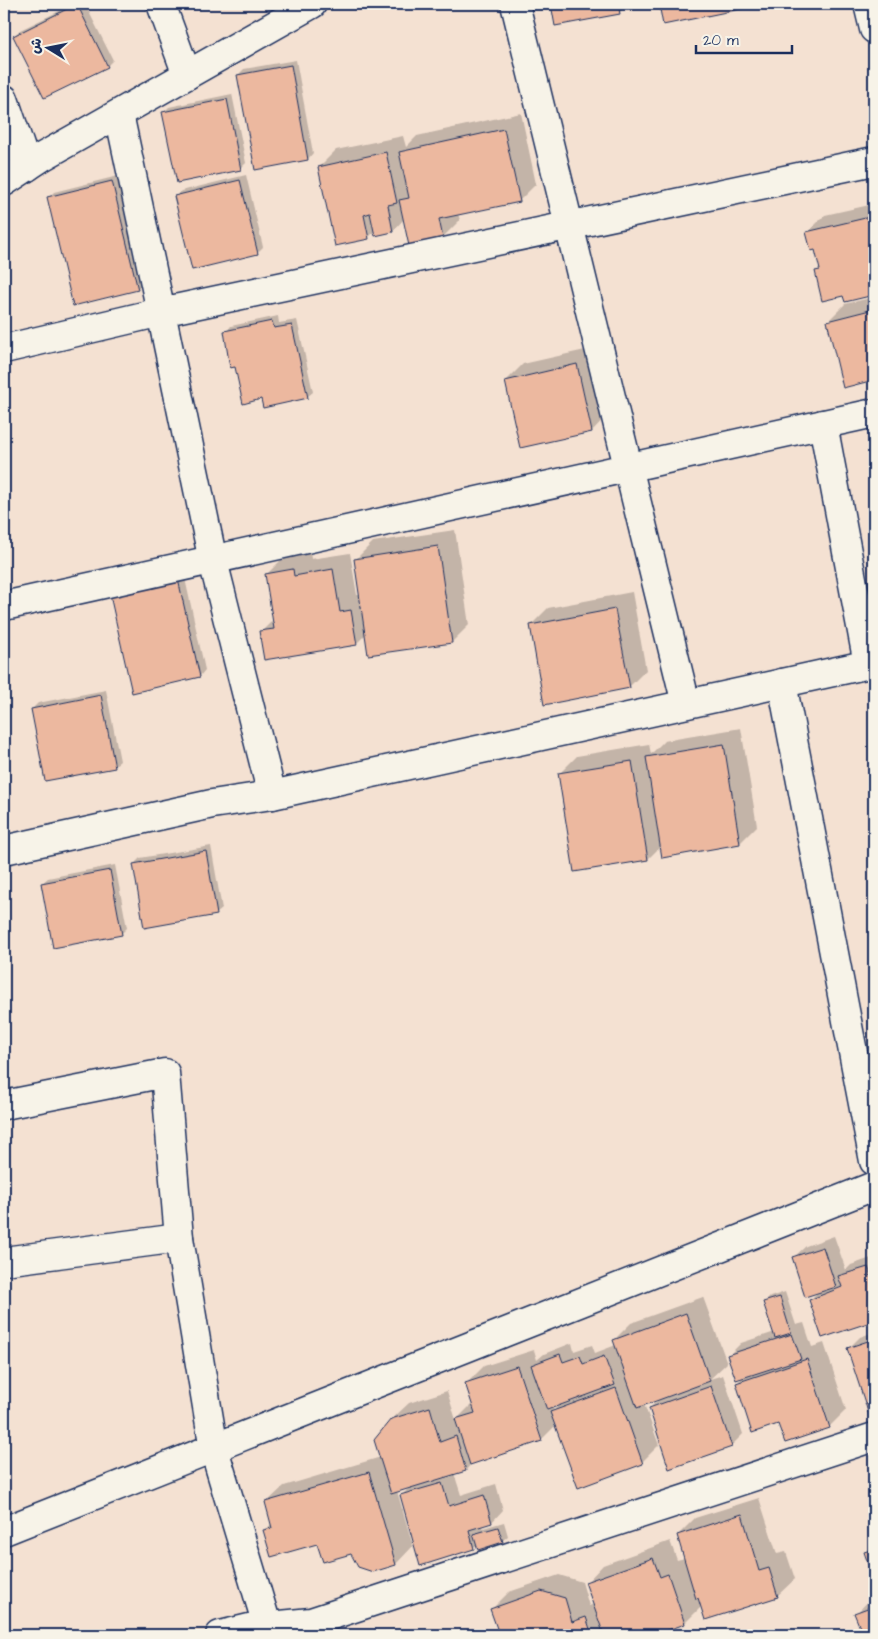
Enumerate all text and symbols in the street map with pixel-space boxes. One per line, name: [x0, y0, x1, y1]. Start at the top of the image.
north arrow: [22, 22, 72, 72]
scale bar: [696, 22, 792, 54]
text: 20 m: [703, 30, 739, 51]
text: ش: [25, 37, 47, 55]

